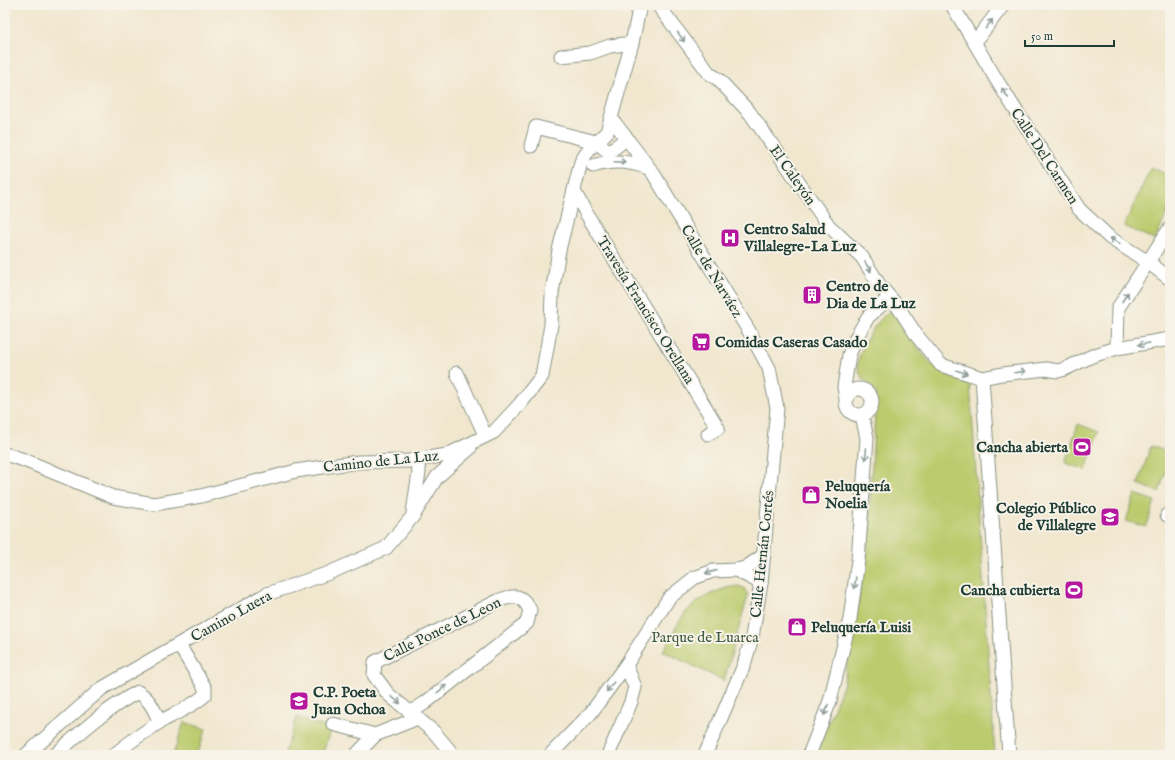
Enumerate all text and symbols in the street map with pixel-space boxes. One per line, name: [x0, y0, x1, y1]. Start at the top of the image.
one-way arrow: [985, 18, 993, 29]
scale bar: [1025, 22, 1114, 48]
text: 50 m: [1031, 29, 1053, 44]
one-way arrow: [677, 31, 685, 42]
one-way arrow: [1001, 88, 1009, 99]
street label: Calle Del Carmen: [1006, 105, 1083, 208]
street label: El Caleyón: [765, 142, 820, 209]
one-way arrow: [613, 158, 626, 166]
place label: Centro Salud Villalegre-La Luz: [743, 220, 857, 256]
street label: Calle de Narváez: [676, 221, 747, 321]
hospital icon: Centro Salud Villalegre-La Luz: [719, 227, 741, 249]
street label: Travesía Francisco Orellana: [592, 233, 699, 388]
one-way arrow: [1109, 237, 1121, 245]
one-way arrow: [864, 261, 872, 272]
place label: Centro de Dia de La Luz: [826, 277, 916, 313]
building icon: Centro de Dia de La Luz: [801, 284, 823, 306]
one-way arrow: [1122, 291, 1130, 303]
supermarket icon: Comidas Caseras Casado: [690, 331, 712, 353]
place label: Comidas Caseras Casado: [715, 333, 867, 352]
one-way arrow: [1138, 340, 1151, 348]
one-way arrow: [955, 368, 967, 376]
one-way arrow: [1014, 368, 1027, 376]
sports icon: Cancha abierta: [1071, 436, 1093, 458]
place label: Cancha abierta: [976, 438, 1069, 457]
street label: Camino de La Luz: [322, 446, 440, 477]
one-way arrow: [862, 447, 869, 460]
place label: Peluquería Noelia: [824, 477, 891, 513]
shop icon: Peluquería Noelia: [800, 484, 822, 506]
street label: Calle Hernán Cortés: [746, 489, 779, 619]
place label: Colegio Público de Villalegre: [996, 499, 1096, 535]
school or university icon: Colegio Público de Villalegre: [1099, 506, 1121, 528]
one-way arrow: [705, 569, 718, 577]
one-way arrow: [851, 577, 859, 590]
sports icon: Cancha cubierta: [1063, 579, 1085, 601]
place label: Cancha cubierta: [960, 581, 1061, 600]
street label: Camino Luera: [188, 586, 275, 646]
street label: Calle Ponce de Leon: [380, 593, 504, 666]
shop icon: Peluquería Luisi: [786, 616, 808, 638]
place label: Peluquería Luisi: [811, 618, 911, 637]
park label: Parque de Luarca: [651, 628, 759, 647]
one-way arrow: [605, 682, 614, 693]
place label: C.P. Poeta Juan Ochoa: [311, 683, 386, 719]
one-way arrow: [437, 685, 448, 693]
school or university icon: C.P. Poeta Juan Ochoa: [288, 690, 310, 712]
one-way arrow: [391, 696, 402, 705]
one-way arrow: [822, 703, 830, 715]

